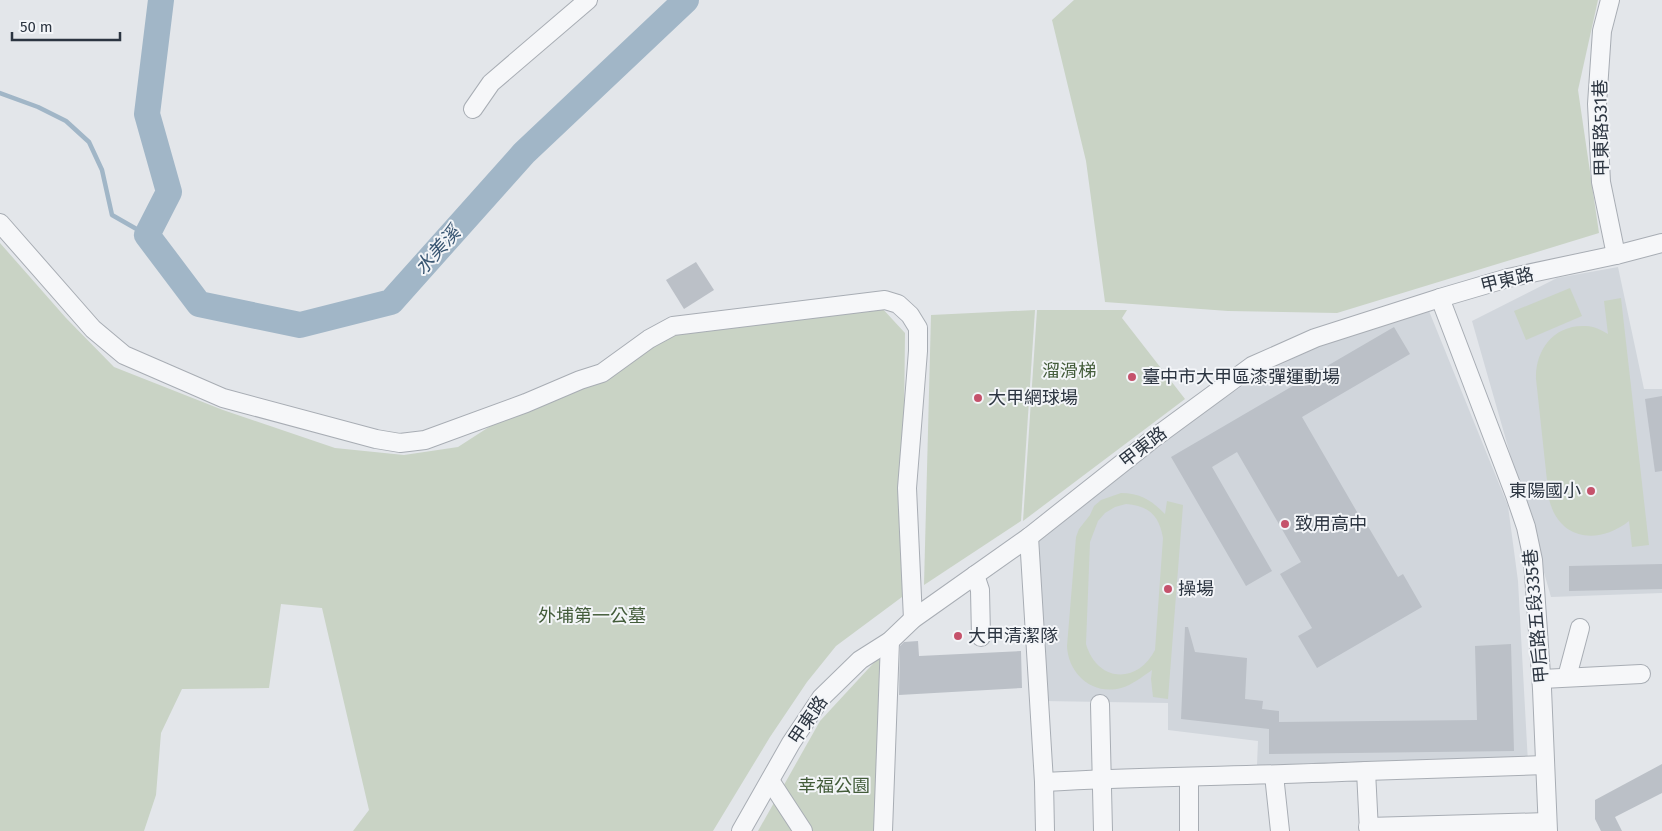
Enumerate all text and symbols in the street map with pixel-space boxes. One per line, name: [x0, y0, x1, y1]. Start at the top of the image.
scale bar: [12, 10, 120, 42]
text: 50 m: [20, 18, 53, 36]
street label: 甲東路531巷: [1589, 79, 1613, 177]
water label: 水美溪: [410, 219, 467, 279]
street label: 甲東路: [1478, 263, 1536, 297]
park label: 溜滑梯: [1042, 360, 1096, 382]
place label: 臺中市大甲區漆彈運動場: [1142, 366, 1340, 388]
marker: 臺中市大甲區漆彈運動場: [1126, 371, 1138, 383]
place label: 大甲網球場: [988, 387, 1078, 409]
marker: 大甲網球場: [972, 392, 984, 404]
street label: 甲東路: [1115, 422, 1171, 472]
place label: 東陽國小: [1509, 480, 1581, 502]
marker: 東陽國小: [1585, 485, 1597, 497]
place label: 致用高中: [1295, 513, 1367, 535]
marker: 致用高中: [1279, 518, 1291, 530]
street label: 甲后路五段335巷: [1519, 548, 1553, 684]
place label: 操場: [1178, 578, 1214, 600]
marker: 操場: [1162, 583, 1174, 595]
park label: 外埔第一公墓: [538, 605, 646, 627]
place label: 大甲清潔隊: [968, 625, 1058, 647]
marker: 大甲清潔隊: [952, 630, 964, 642]
street label: 甲東路: [784, 691, 832, 749]
park label: 幸福公園: [798, 775, 870, 797]

